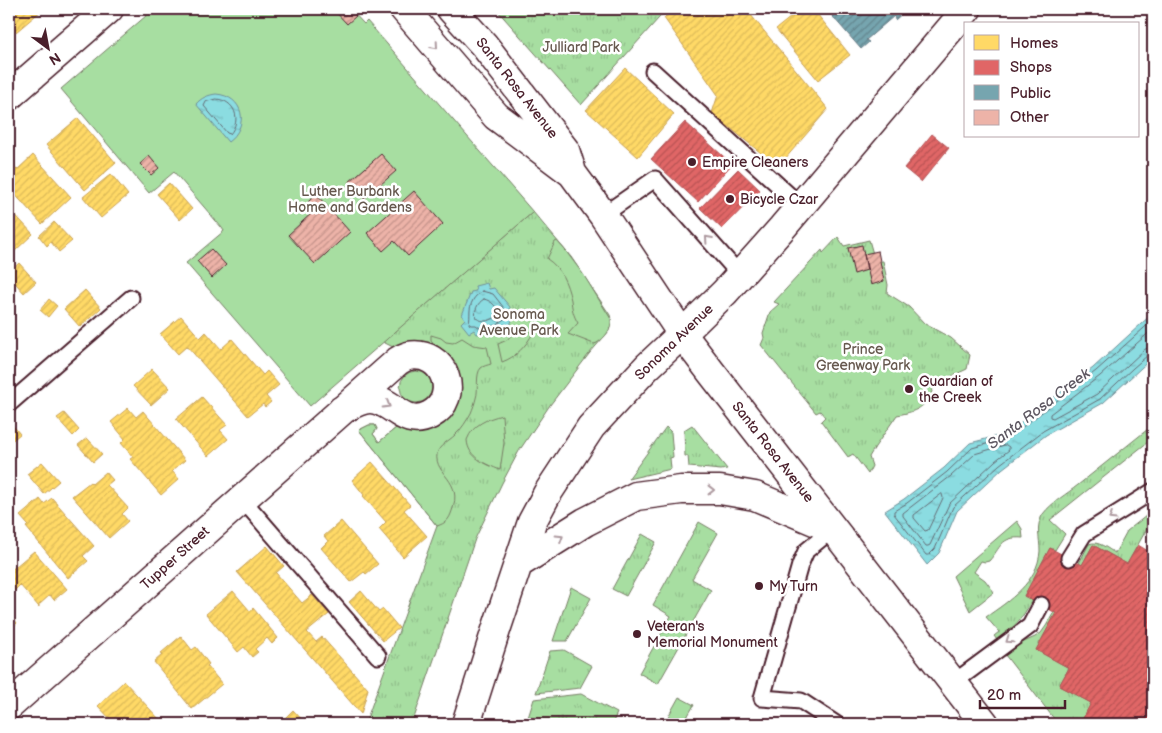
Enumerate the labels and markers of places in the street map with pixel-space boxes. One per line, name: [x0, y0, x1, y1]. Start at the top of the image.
place label: Empire Cleaners: [702, 154, 809, 171]
marker: Empire Cleaners: [686, 156, 698, 168]
place label: Bicycle Czar: [740, 191, 819, 208]
marker: Bicycle Czar: [724, 193, 736, 205]
place label: Guardian of the Creek: [919, 373, 994, 406]
marker: Guardian of the Creek: [903, 383, 915, 395]
place label: My Turn: [769, 578, 818, 595]
marker: My Turn: [753, 580, 765, 592]
place label: Veteran's Memorial Monument: [647, 618, 779, 651]
marker: Veteran's Memorial Monument: [631, 628, 643, 640]

